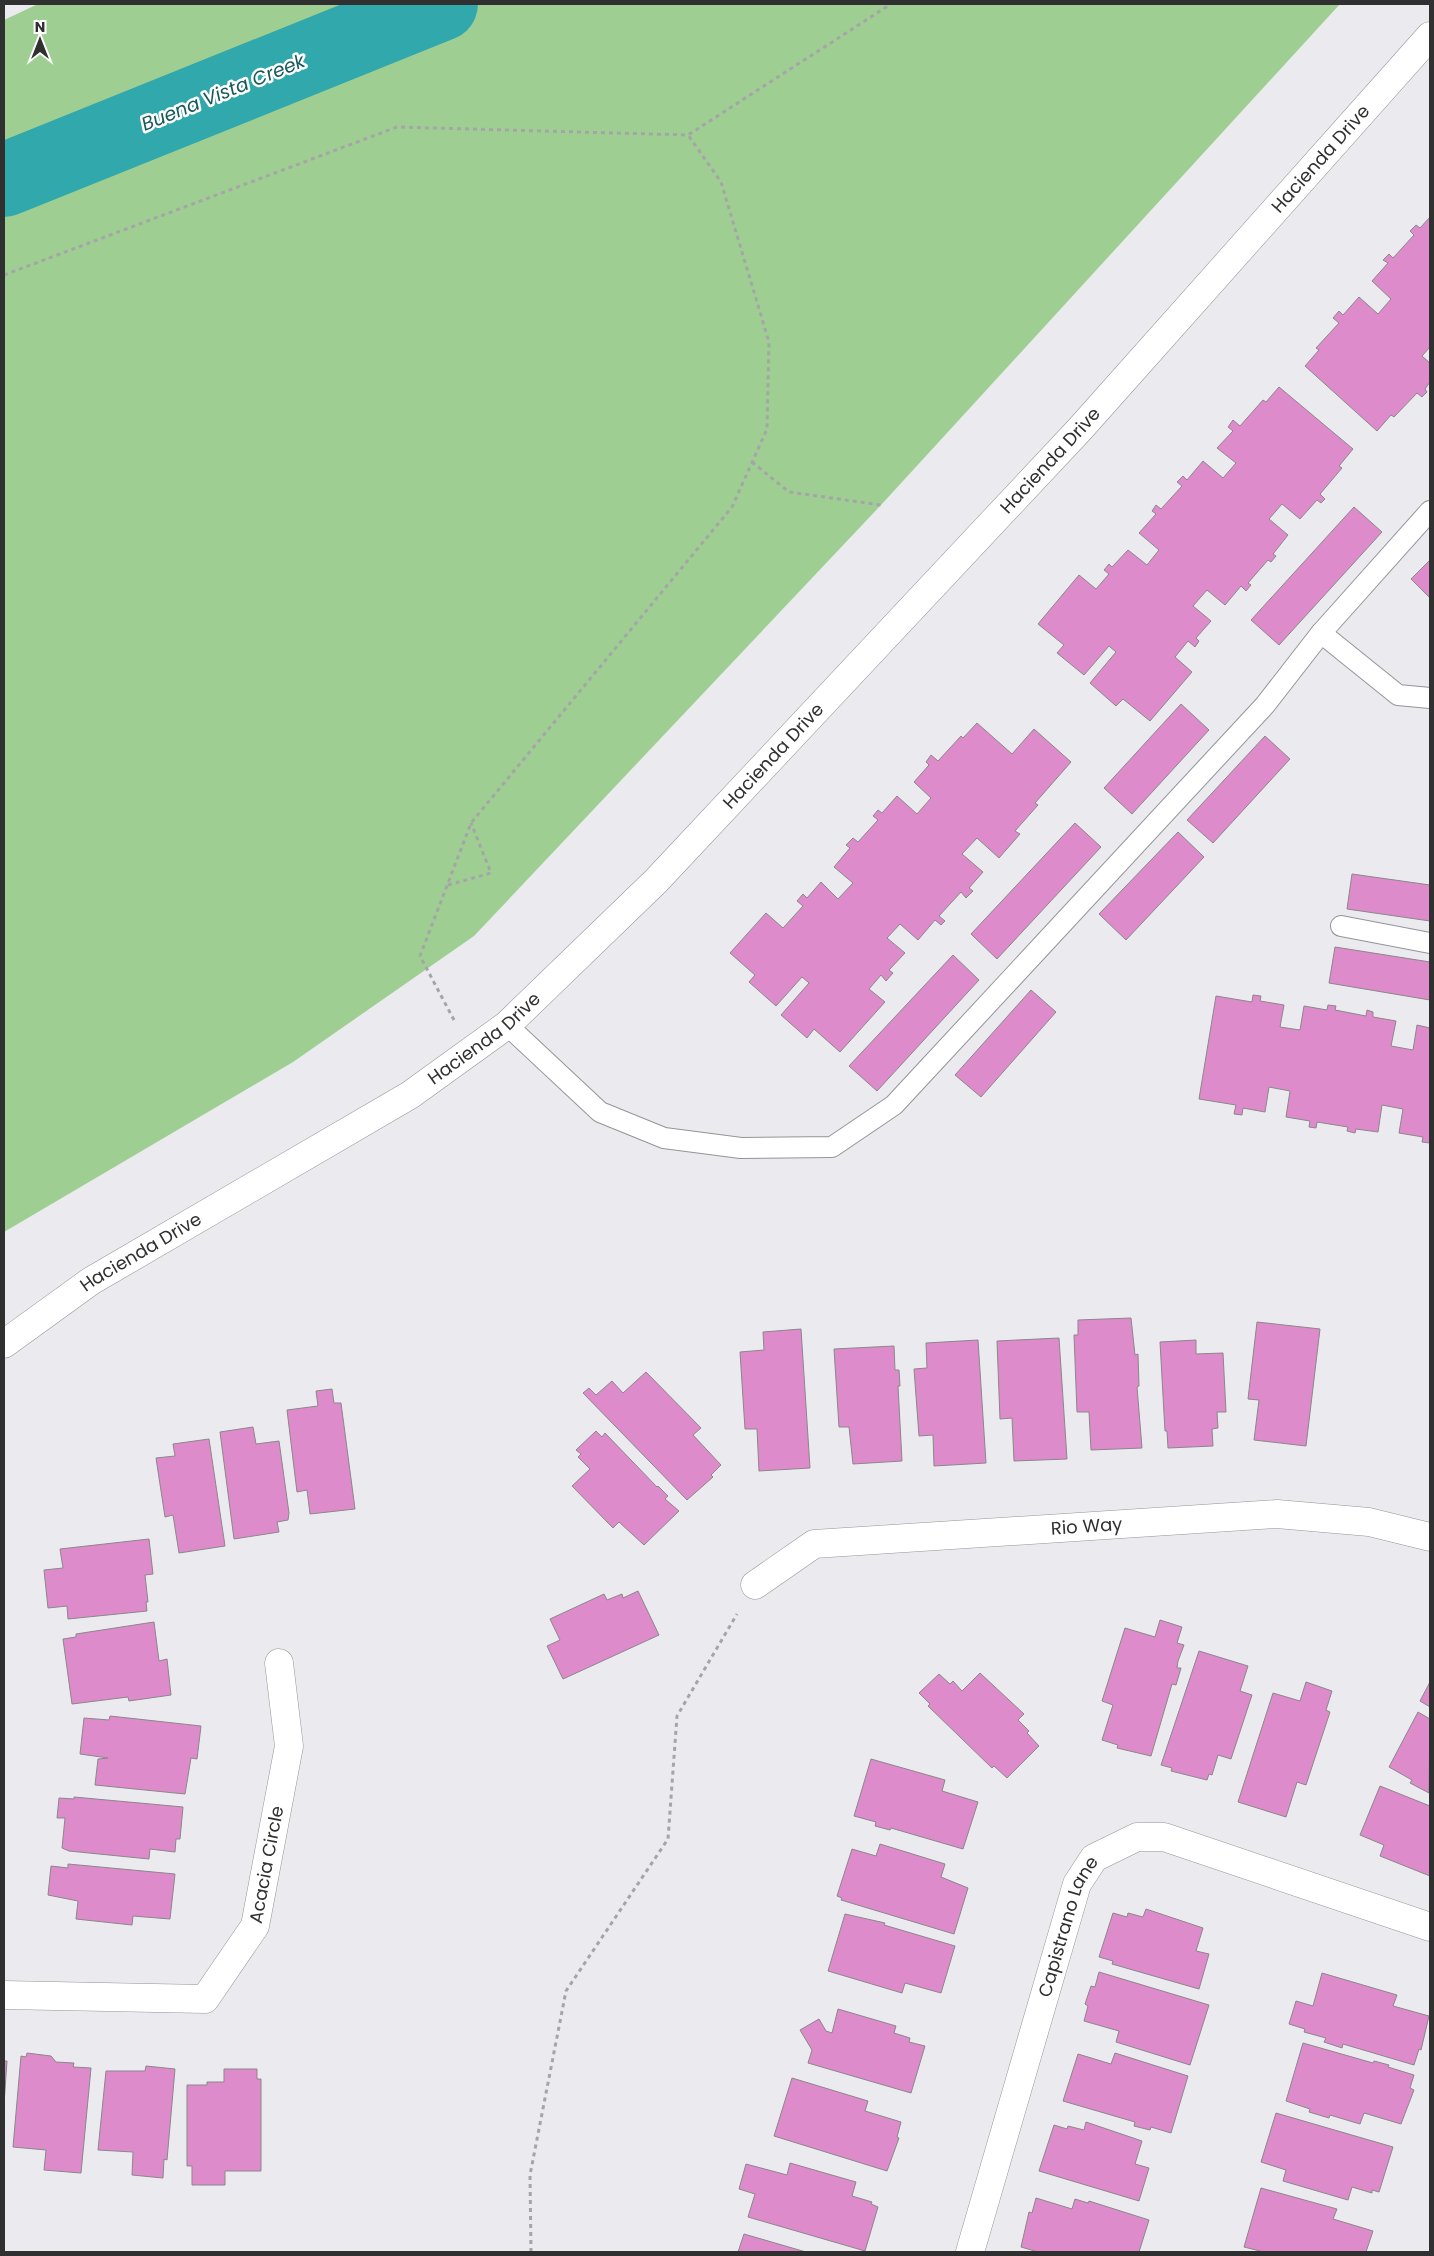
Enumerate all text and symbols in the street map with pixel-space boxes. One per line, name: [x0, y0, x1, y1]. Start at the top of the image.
north arrow: [15, 15, 65, 65]
text: N: [35, 17, 45, 37]
water label: Buena Vista Creek: [137, 47, 310, 138]
street label: Hacienda Drive: [1265, 99, 1375, 218]
street label: Hacienda Drive: [994, 401, 1106, 519]
street label: Hacienda Drive: [717, 697, 829, 814]
street label: Hacienda Drive: [422, 986, 546, 1090]
street label: Hacienda Drive: [75, 1206, 206, 1297]
street label: Rio Way: [1050, 1511, 1123, 1541]
street label: Acacia Circle: [243, 1804, 289, 1925]
street label: Capistrano Lane: [1032, 1851, 1104, 2000]

